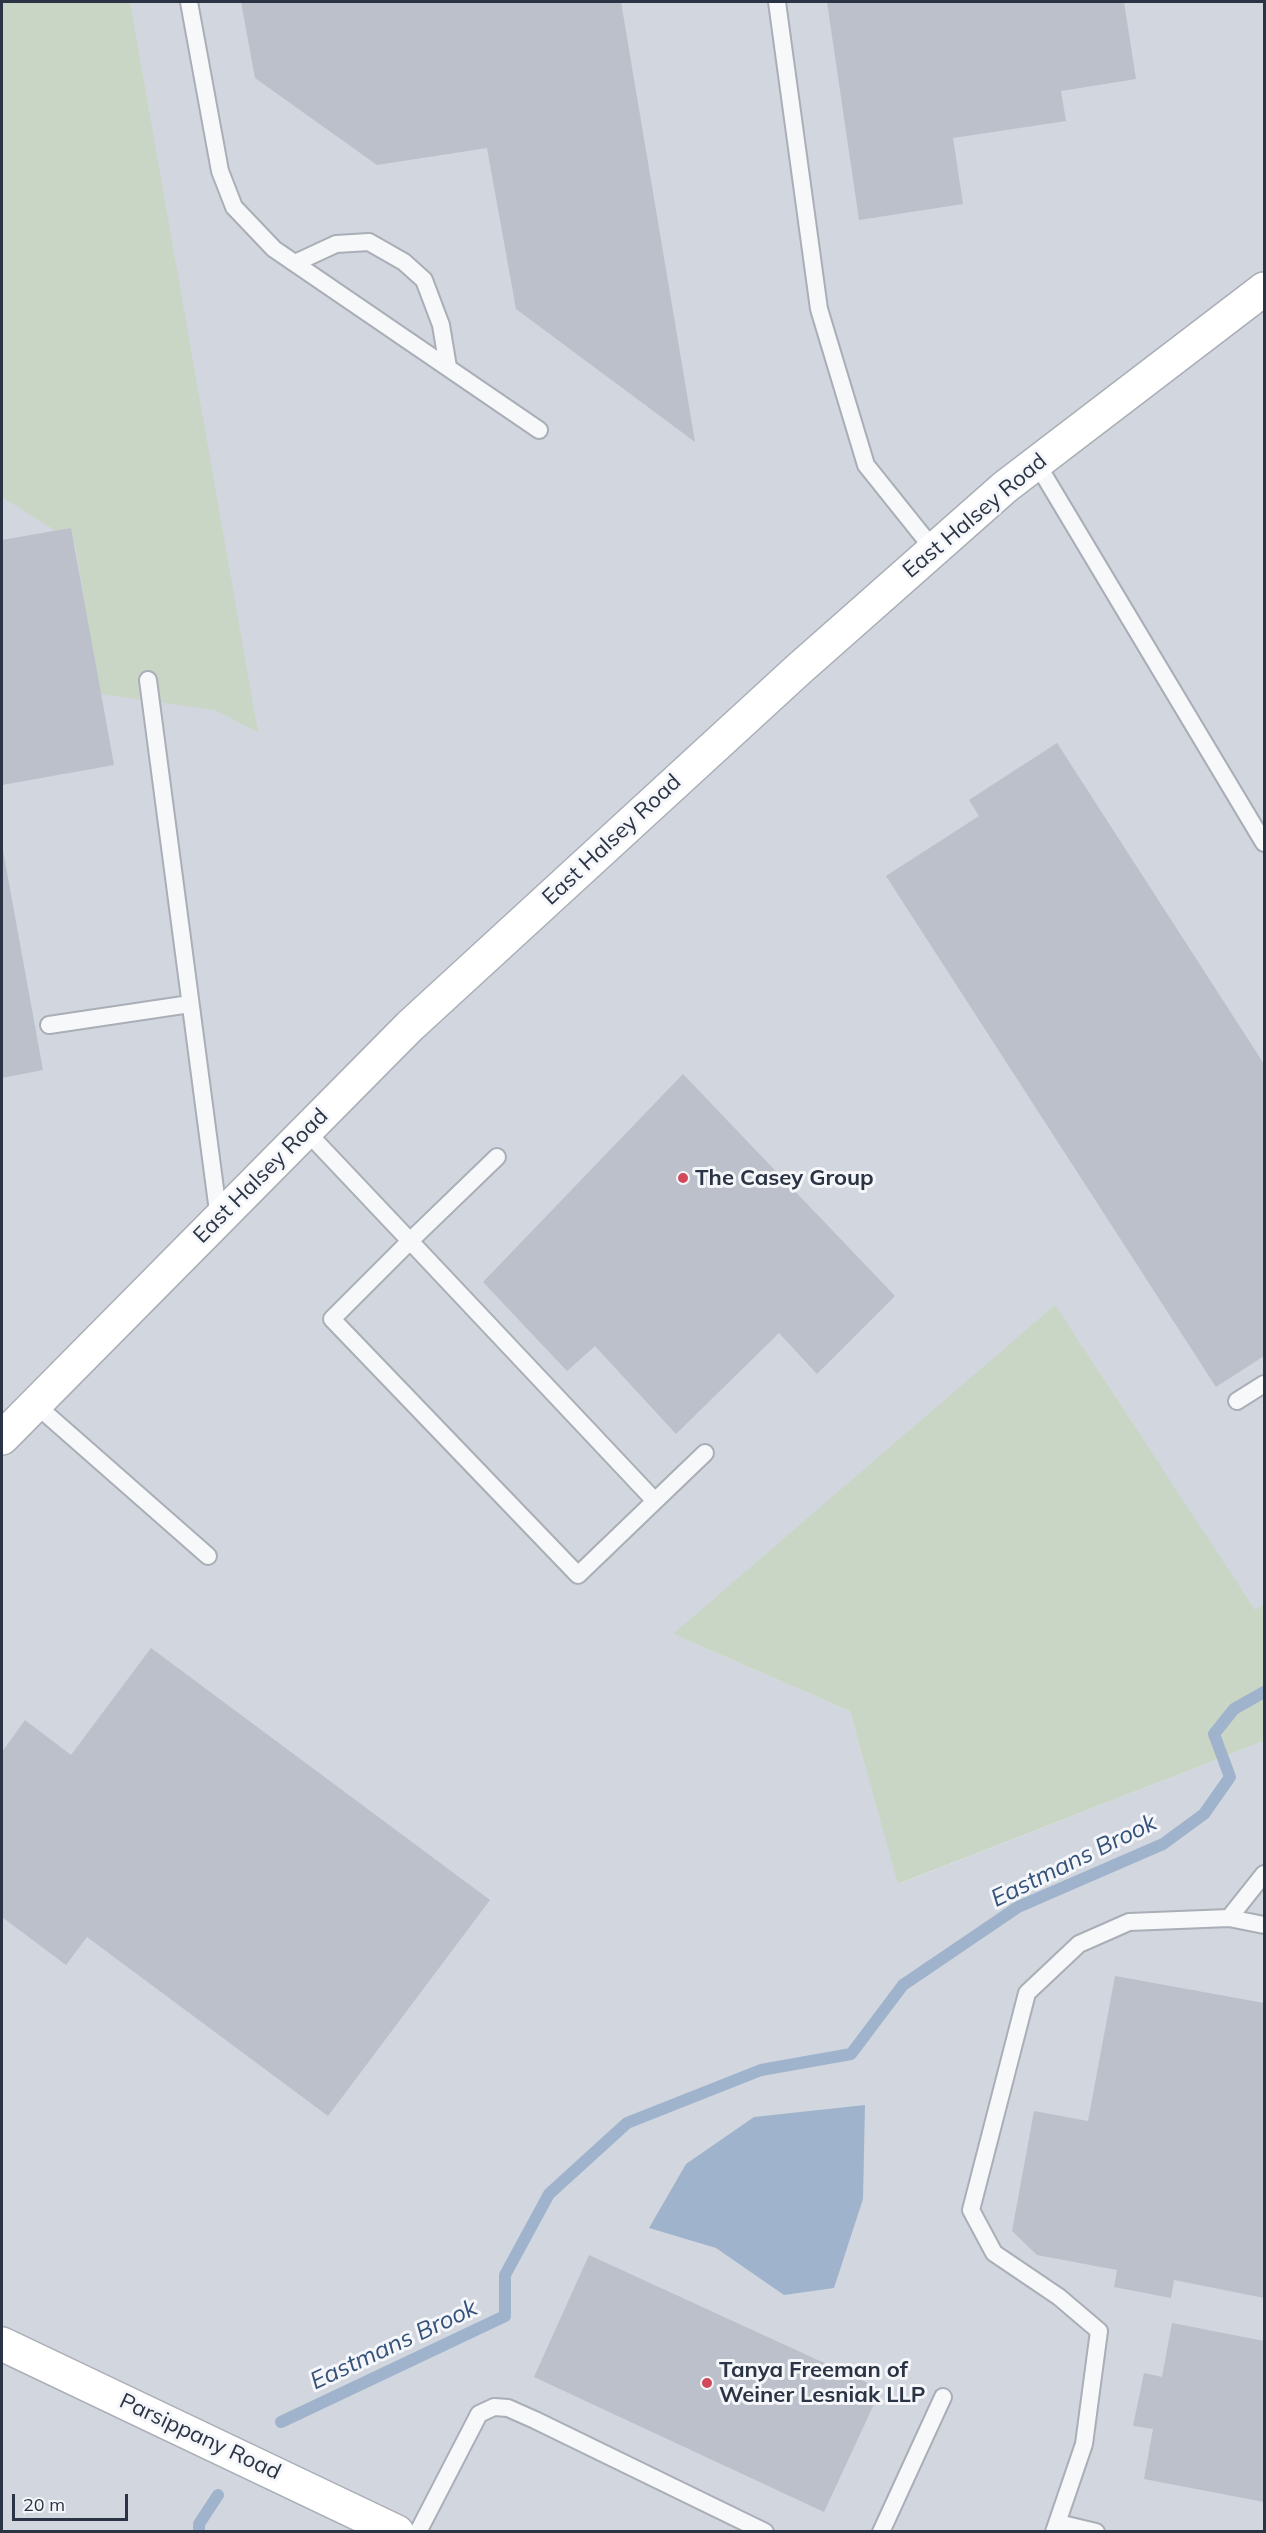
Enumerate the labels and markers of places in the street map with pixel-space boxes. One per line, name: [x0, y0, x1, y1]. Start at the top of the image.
place label: The Casey Group: [695, 1165, 874, 1191]
marker: The Casey Group: [676, 1171, 690, 1185]
place label: Tanya Freeman of Weiner Lesniak LLP: [719, 2357, 925, 2408]
marker: Tanya Freeman of Weiner Lesniak LLP: [700, 2376, 714, 2390]

